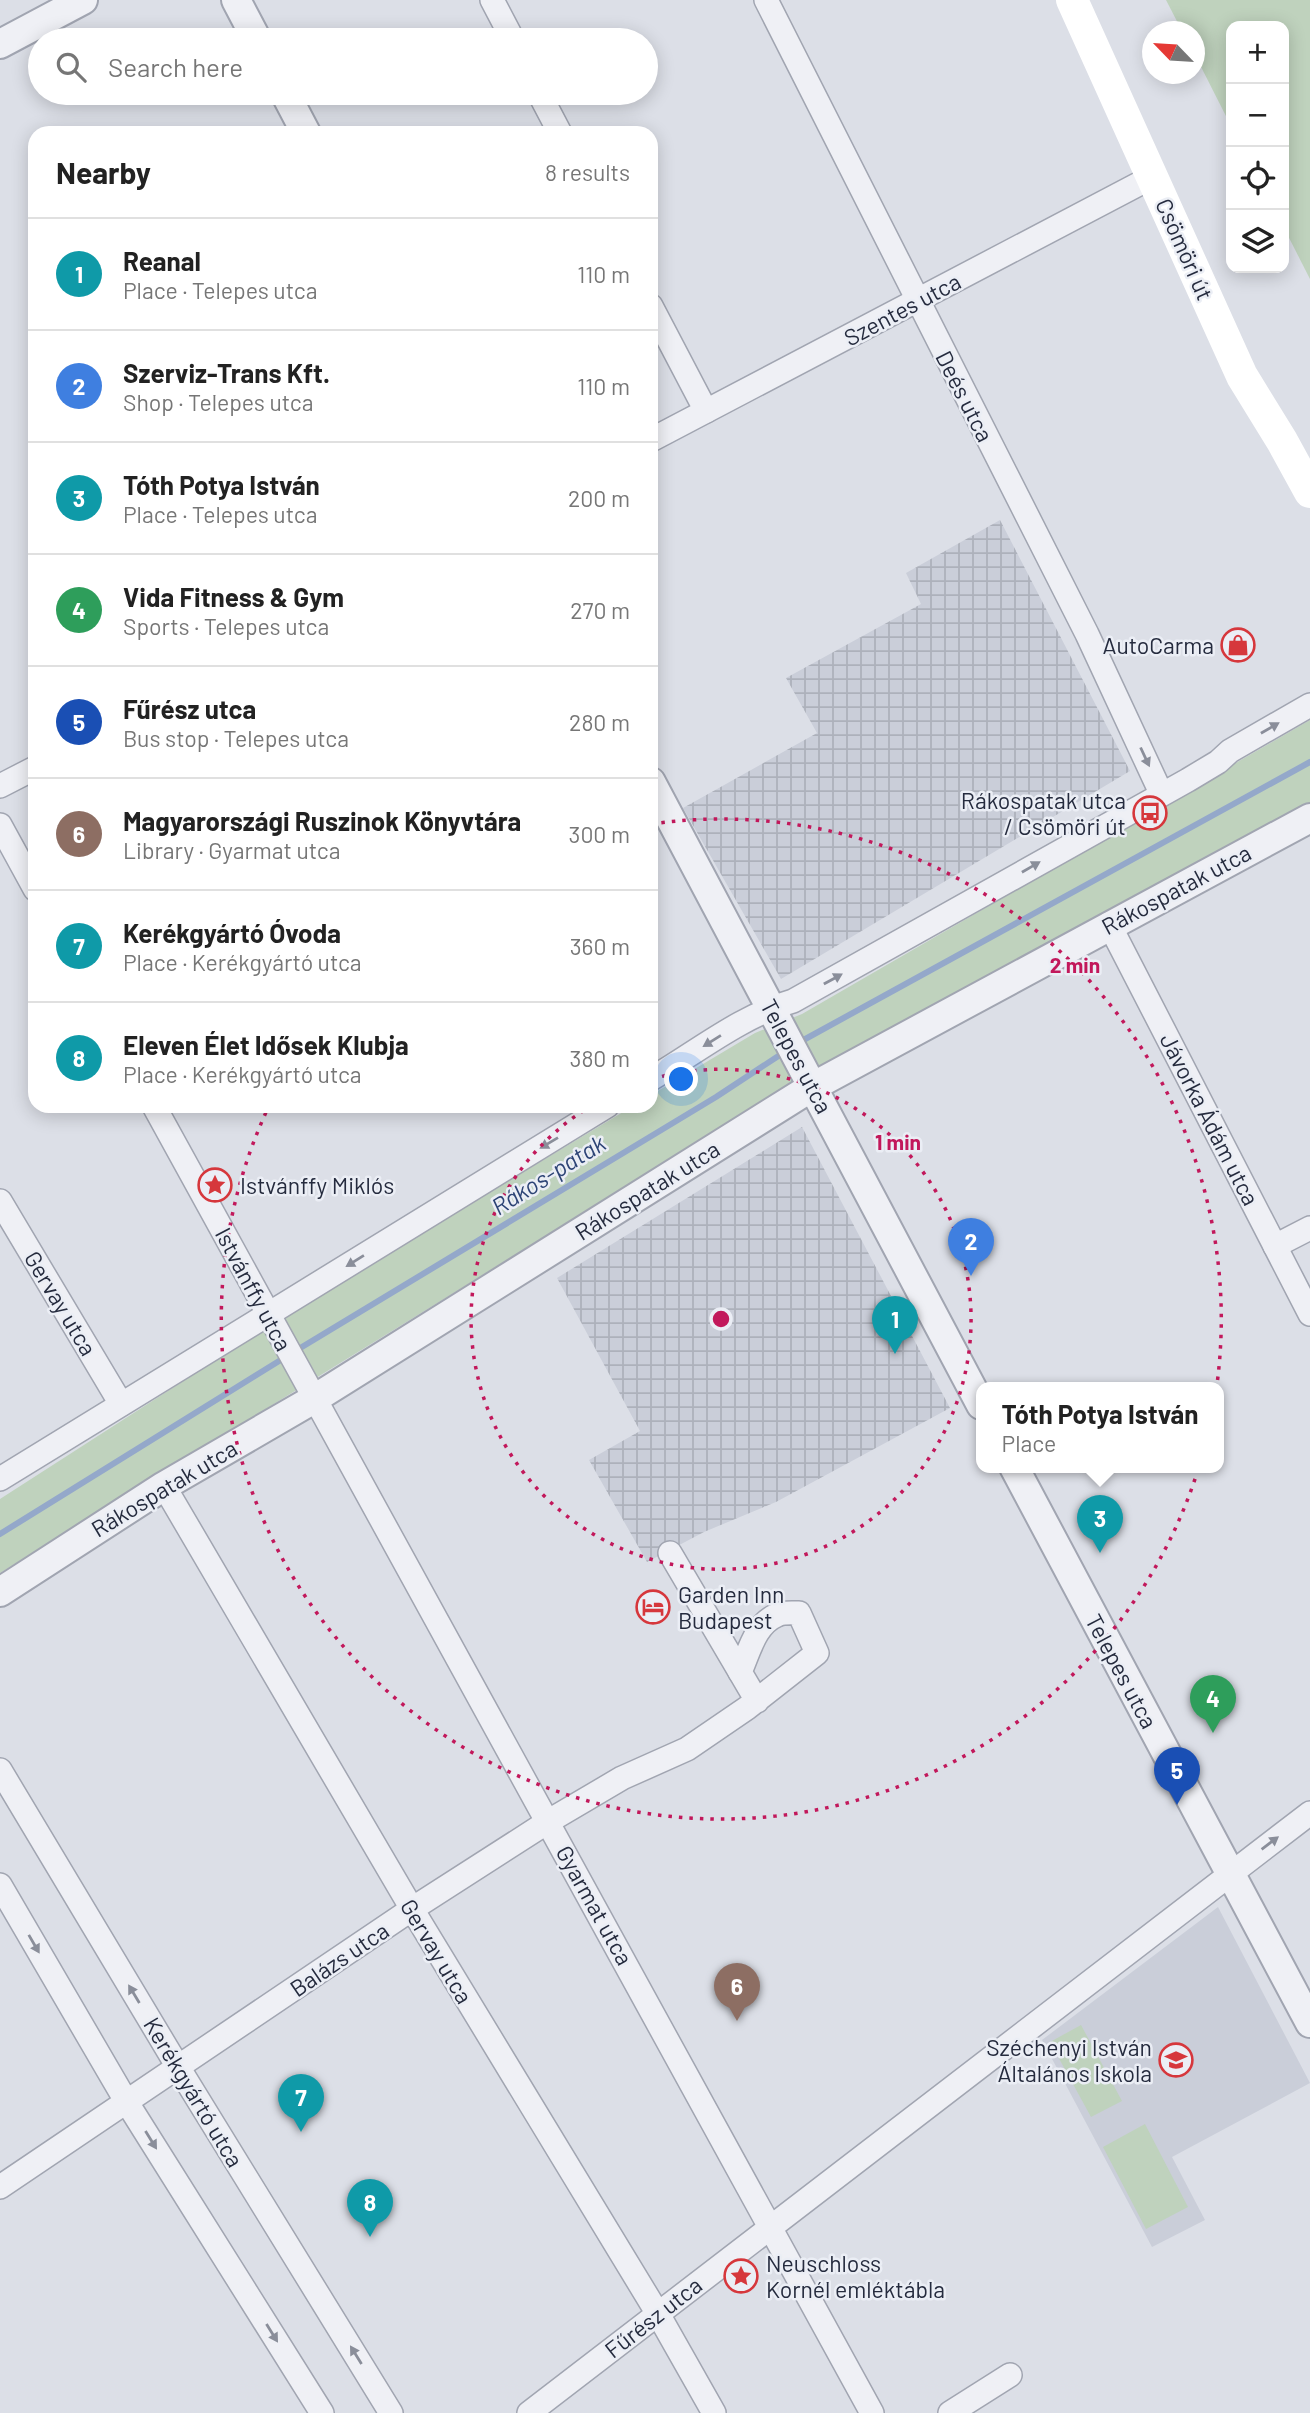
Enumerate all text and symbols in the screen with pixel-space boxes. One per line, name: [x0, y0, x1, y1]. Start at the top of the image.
north arrow: [1142, 21, 1205, 84]
map controls: [1226, 21, 1289, 273]
button: +: [1226, 21, 1289, 84]
search box: [28, 28, 658, 105]
icon: search: [52, 48, 90, 86]
text: Search here: [108, 51, 243, 82]
button: −: [1226, 84, 1289, 147]
button: locate: [1226, 147, 1289, 210]
text: Nearby: [56, 154, 151, 190]
text: 8 results: [545, 158, 630, 186]
street label: Csömöri út: [1150, 194, 1220, 304]
button: layers: [1226, 210, 1289, 273]
text: Reanal: [123, 245, 201, 276]
text: 1: [75, 260, 83, 288]
text: 110 m: [577, 260, 630, 288]
street label: Szentes utca: [839, 267, 965, 351]
text: Place · Telepes utca: [123, 276, 317, 304]
street label: Deés utca: [930, 346, 1000, 446]
text: Szerviz-Trans Kft.: [123, 357, 330, 388]
text: 2: [73, 372, 85, 400]
text: 110 m: [577, 372, 630, 400]
text: Shop · Telepes utca: [123, 388, 314, 416]
text: Tóth Potya István: [123, 469, 320, 500]
text: 3: [73, 484, 85, 512]
text: 200 m: [568, 484, 630, 512]
text: Place · Telepes utca: [123, 500, 317, 528]
text: Vida Fitness & Gym: [123, 581, 344, 612]
text: 4: [72, 596, 86, 624]
text: 270 m: [570, 596, 630, 624]
text: Sports · Telepes utca: [123, 612, 329, 640]
shop icon: AutoCarma: [1219, 626, 1257, 664]
place label: AutoCarma: [1102, 631, 1214, 659]
text: Fűrész utca: [123, 693, 256, 724]
text: 5: [73, 708, 85, 736]
text: 280 m: [569, 708, 630, 736]
one-way arrow: [1260, 722, 1279, 734]
text: Bus stop · Telepes utca: [123, 724, 349, 752]
one-way arrow: [1139, 747, 1151, 767]
place label: Rákospatak utca / Csömöri út: [961, 786, 1126, 840]
bus stop icon: Rákospatak utca / Csömöri út: [1131, 794, 1169, 832]
text: Magyarországi Ruszinok Könyvtára: [123, 805, 521, 836]
text: 6: [73, 820, 85, 848]
text: 300 m: [569, 820, 630, 848]
text: Library · Gyarmat utca: [123, 836, 341, 864]
street label: Rákospatak utca: [1097, 838, 1255, 940]
one-way arrow: [1021, 861, 1041, 873]
text: Kerékgyártó Óvoda: [123, 917, 341, 948]
text: 7: [73, 932, 85, 960]
text: 360 m: [570, 932, 630, 960]
text: Place · Kerékgyártó utca: [123, 948, 362, 976]
text: 2 min: [1050, 952, 1100, 977]
one-way arrow: [823, 973, 842, 985]
street label: Telepes utca: [755, 994, 839, 1118]
street label: Jávorka Ádám utca: [1154, 1028, 1266, 1210]
text: Eleven Élet Idősek Klubja: [123, 1029, 409, 1060]
one-way arrow: [702, 1035, 721, 1047]
text: 8: [73, 1044, 85, 1072]
text: 380 m: [570, 1044, 630, 1072]
text: Place · Kerékgyártó utca: [123, 1060, 362, 1088]
your location: [664, 1062, 698, 1096]
water label: Rákos-patak: [486, 1127, 611, 1220]
text: 1 min: [875, 1129, 921, 1154]
street label: Rákospatak utca: [570, 1134, 724, 1246]
one-way arrow: [540, 1136, 559, 1149]
place icon: Istvánffy Miklós: [196, 1166, 234, 1204]
place label: Istvánffy Miklós: [240, 1171, 394, 1199]
pin: 2: [948, 1218, 994, 1276]
street label: Istvánffy utca: [210, 1222, 298, 1356]
street label: Gervay utca: [19, 1246, 103, 1360]
one-way arrow: [345, 1254, 364, 1267]
pin: 1: [872, 1296, 918, 1354]
centre of rings: [709, 1307, 733, 1331]
popup: [976, 1382, 1224, 1473]
text: Tóth Potya István: [1002, 1398, 1198, 1429]
text: Place: [1002, 1429, 1056, 1457]
street label: Rákospatak utca: [86, 1433, 242, 1543]
pin: 3: [1077, 1495, 1123, 1553]
place label: Garden Inn Budapest: [678, 1580, 785, 1634]
hotel icon: Garden Inn Budapest: [634, 1588, 672, 1626]
street label: Telepes utca: [1080, 1609, 1164, 1733]
pin: 4: [1190, 1675, 1236, 1733]
pin: 5: [1154, 1747, 1200, 1805]
one-way arrow: [1261, 1837, 1279, 1851]
street label: Gyarmat utca: [551, 1840, 639, 1970]
street label: Gervay utca: [395, 1894, 479, 2008]
street label: Balázs utca: [284, 1916, 394, 2002]
one-way arrow: [28, 1935, 41, 1954]
pin: 6: [714, 1963, 760, 2021]
one-way arrow: [128, 1984, 141, 2003]
street label: Kerékgyártó utca: [138, 2012, 250, 2172]
place label: Széchenyi István Általános Iskola: [986, 2033, 1152, 2087]
school or university icon: Széchenyi István Általános Iskola: [1157, 2041, 1195, 2079]
pin: 7: [278, 2074, 324, 2132]
one-way arrow: [144, 2130, 157, 2150]
pin: 8: [347, 2179, 393, 2237]
place label: Neuschloss Kornél emléktábla: [766, 2249, 945, 2303]
place icon: Neuschloss Kornél emléktábla: [722, 2257, 760, 2295]
street label: Fűrész utca: [599, 2270, 707, 2364]
one-way arrow: [265, 2323, 278, 2342]
one-way arrow: [349, 2345, 362, 2364]

